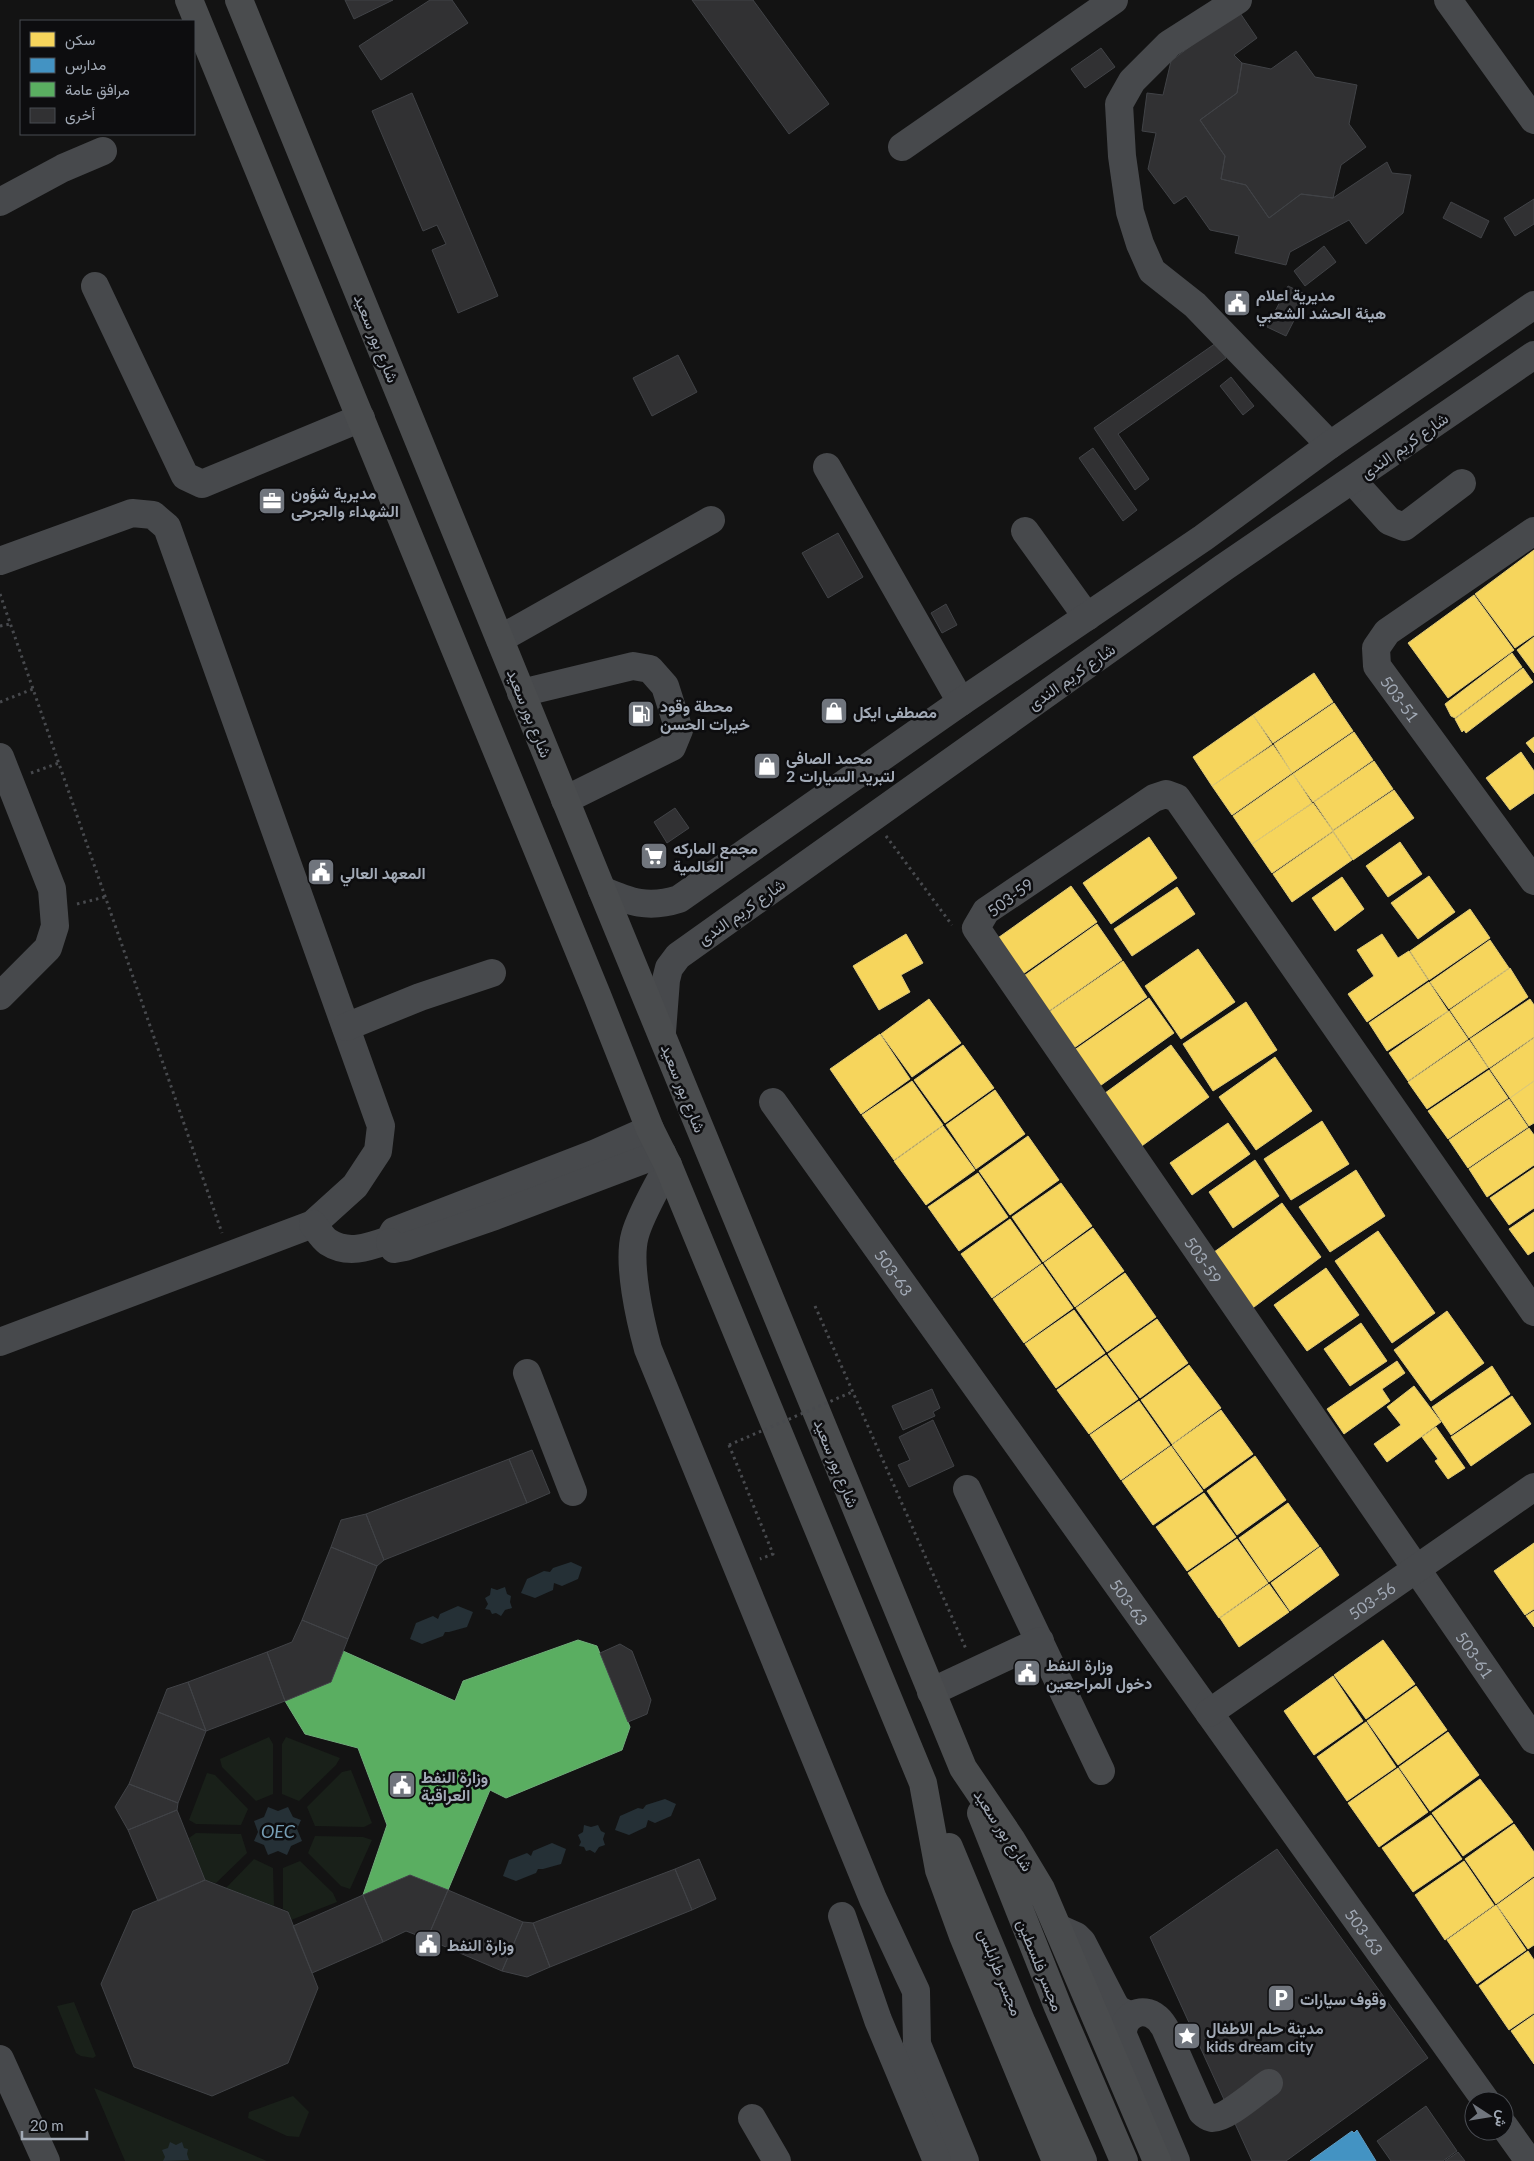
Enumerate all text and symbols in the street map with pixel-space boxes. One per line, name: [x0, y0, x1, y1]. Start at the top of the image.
legend: [20, 20, 195, 135]
text: سكن: [65, 30, 95, 50]
text: مدارس: [65, 55, 106, 75]
text: مرافق عامة: [65, 80, 130, 100]
text: أخرى: [65, 105, 95, 125]
place label: مديرية اعلام هيئة الحشد الشعبي: [1256, 285, 1386, 327]
public building icon: مديرية اعلام هيئة الحشد الشعبي: [1222, 288, 1252, 318]
street label: شارع بور سعيد: [348, 291, 403, 386]
street label: شارع كريم الندى: [1357, 408, 1453, 485]
place label: مديرية شؤون الشهداء والجرحى: [291, 483, 399, 522]
office icon: مديرية شؤون الشهداء والجرحى: [257, 486, 287, 516]
street label: شارع كريم الندى: [1024, 639, 1120, 716]
street label: شارع بور سعيد: [501, 666, 556, 761]
street label: 503-51: [1378, 672, 1424, 725]
place label: محطة وقود خيرات الحسن: [660, 696, 750, 735]
shop icon: مصطفى ايكل: [819, 696, 849, 726]
fuel station icon: محطة وقود خيرات الحسن: [626, 699, 656, 729]
place label: مصطفى ايكل: [853, 702, 937, 722]
place label: محمد الصافي لتبريد السيارات 2: [786, 748, 895, 787]
shop icon: محمد الصافي لتبريد السيارات 2: [752, 751, 782, 781]
place label: مجمع الماركه العالمية: [673, 838, 758, 876]
supermarket icon: مجمع الماركه العالمية: [639, 841, 669, 871]
public building icon: المعهد العالي: [306, 857, 336, 887]
place label: المعهد العالي: [340, 863, 426, 887]
street label: شارع كريم الندى: [694, 874, 790, 951]
street label: 503-59: [983, 874, 1037, 920]
street label: شارع بور سعيد: [655, 1041, 710, 1136]
street label: 503-59: [1181, 1233, 1227, 1287]
street label: 503-63: [871, 1245, 917, 1299]
street label: شارع بور سعيد: [808, 1416, 863, 1511]
street label: 503-63: [1107, 1575, 1153, 1629]
street label: 503-56: [1345, 1577, 1398, 1623]
street label: 503-61: [1453, 1628, 1498, 1682]
place label: وزارة النفط دخول المراجعين: [1046, 1655, 1152, 1694]
public building icon: وزارة النفط دخول المراجعين: [1012, 1658, 1042, 1688]
place label: وزارة النفط العراقية: [421, 1767, 488, 1806]
public building icon: وزارة النفط العراقية: [387, 1770, 417, 1800]
street label: شارع بور سعيد: [968, 1786, 1038, 1876]
water label: OEC: [261, 1820, 296, 1842]
street label: 503-63: [1342, 1905, 1388, 1958]
street label: مجسر فلسطين: [1012, 1916, 1068, 2015]
street label: مجسر طرابلس: [973, 1926, 1027, 2019]
public building icon: وزارة النفط: [413, 1929, 443, 1959]
place label: وزارة النفط: [447, 1935, 514, 1956]
parking icon: وقوف سيارات: [1266, 1983, 1296, 2013]
place label: وقوف سيارات: [1300, 1989, 1386, 2010]
place label: مدينة حلم الاطفال kids dream city: [1206, 2018, 1324, 2055]
place icon: مدينة حلم الاطفال kids dream city: [1172, 2021, 1202, 2051]
north arrow: [1464, 2091, 1514, 2141]
scale bar: [22, 2108, 88, 2140]
text: ش: [1491, 2109, 1512, 2129]
text: 20 m: [30, 2116, 64, 2134]

